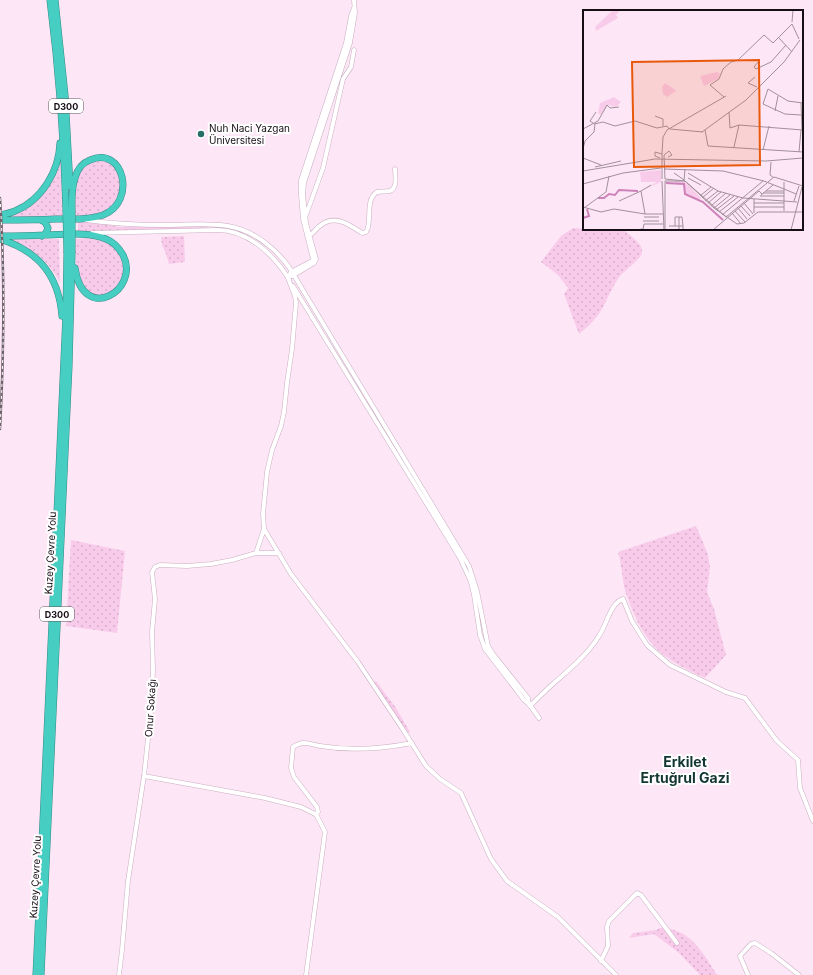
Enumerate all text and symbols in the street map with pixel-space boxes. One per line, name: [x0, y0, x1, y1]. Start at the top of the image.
inset map: [583, 10, 803, 230]
road number: D300: [49, 99, 83, 113]
place label: Nuh Naci Yazgan Üniversitesi: [209, 122, 290, 146]
marker: Nuh Naci Yazgan Üniversitesi: [196, 129, 206, 139]
street label: Kuzey Çevre Yolu: [42, 511, 58, 595]
road number: D300: [40, 607, 74, 621]
street label: Onur Sokağı: [142, 679, 158, 737]
district label: Erkilet Ertuğrul Gazi: [640, 753, 730, 786]
street label: Kuzey Çevre Yolu: [27, 835, 43, 919]

